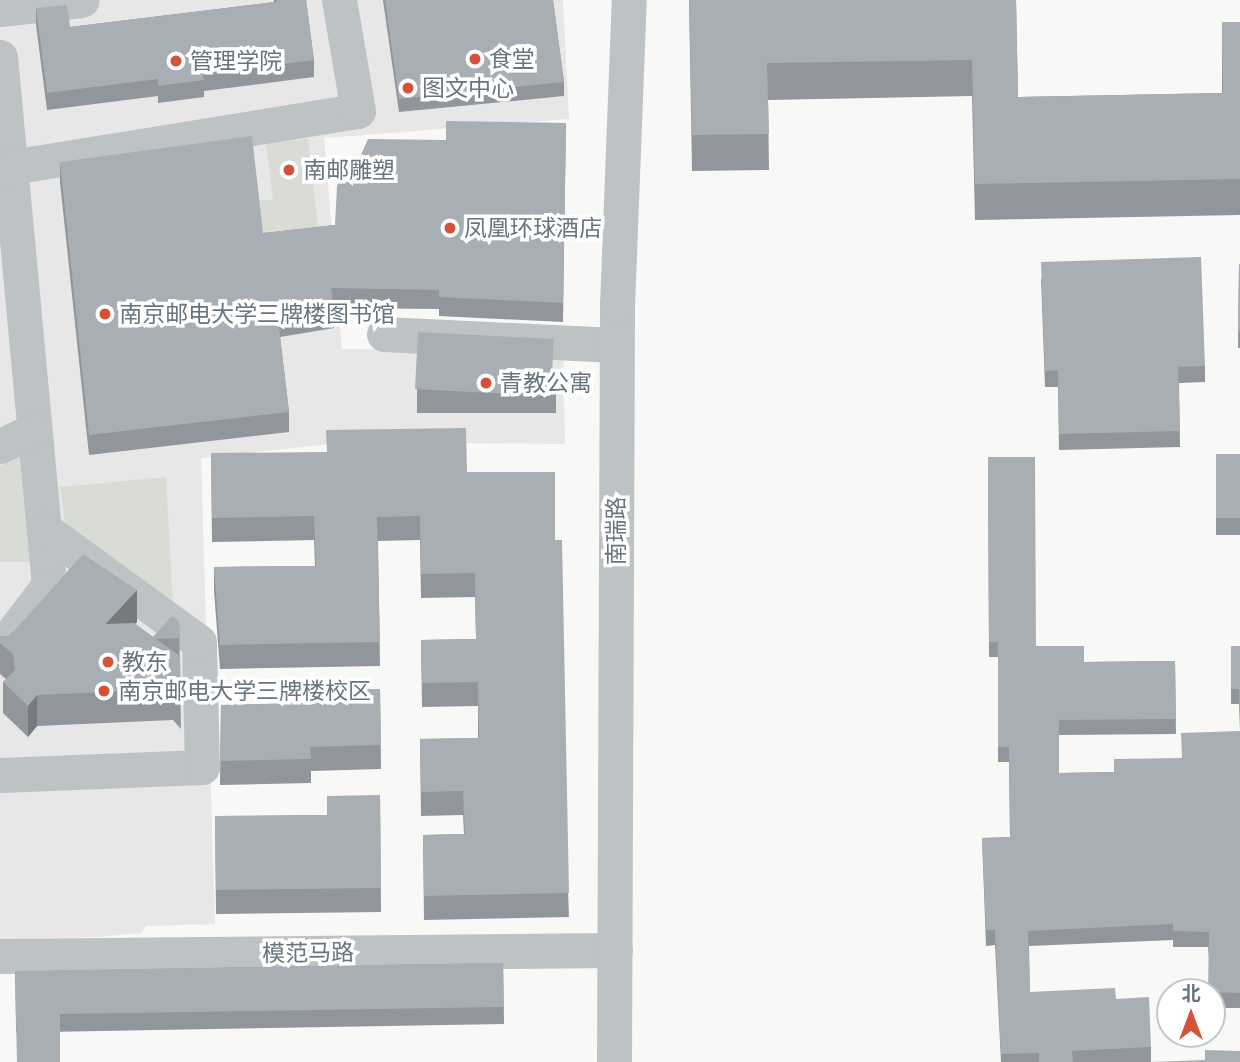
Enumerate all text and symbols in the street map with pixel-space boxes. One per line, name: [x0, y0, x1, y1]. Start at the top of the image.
place label: 食堂: [489, 45, 535, 73]
place label: 管理学院: [190, 47, 282, 75]
marker: 食堂: [467, 51, 483, 67]
marker: 管理学院: [168, 53, 184, 69]
place label: 图文中心: [422, 74, 514, 102]
marker: 图文中心: [400, 80, 416, 96]
place label: 南邮雕塑: [303, 156, 395, 184]
marker: 南邮雕塑: [281, 162, 297, 178]
place label: 凤凰环球酒店: [464, 214, 602, 242]
marker: 凤凰环球酒店: [442, 220, 458, 236]
place label: 南京邮电大学三牌楼图书馆: [119, 300, 395, 328]
marker: 南京邮电大学三牌楼图书馆: [97, 306, 113, 322]
place label: 青教公寓: [500, 369, 592, 397]
marker: 青教公寓: [478, 375, 494, 391]
street label: 南瑞路: [602, 497, 630, 565]
place label: 教东: [122, 648, 168, 676]
marker: 教东: [100, 654, 116, 670]
place label: 南京邮电大学三牌楼校区: [118, 677, 371, 705]
marker: 南京邮电大学三牌楼校区: [96, 683, 112, 699]
street label: 模范马路: [262, 938, 354, 968]
north arrow: [1156, 978, 1226, 1048]
text: 北: [1181, 981, 1201, 1006]

